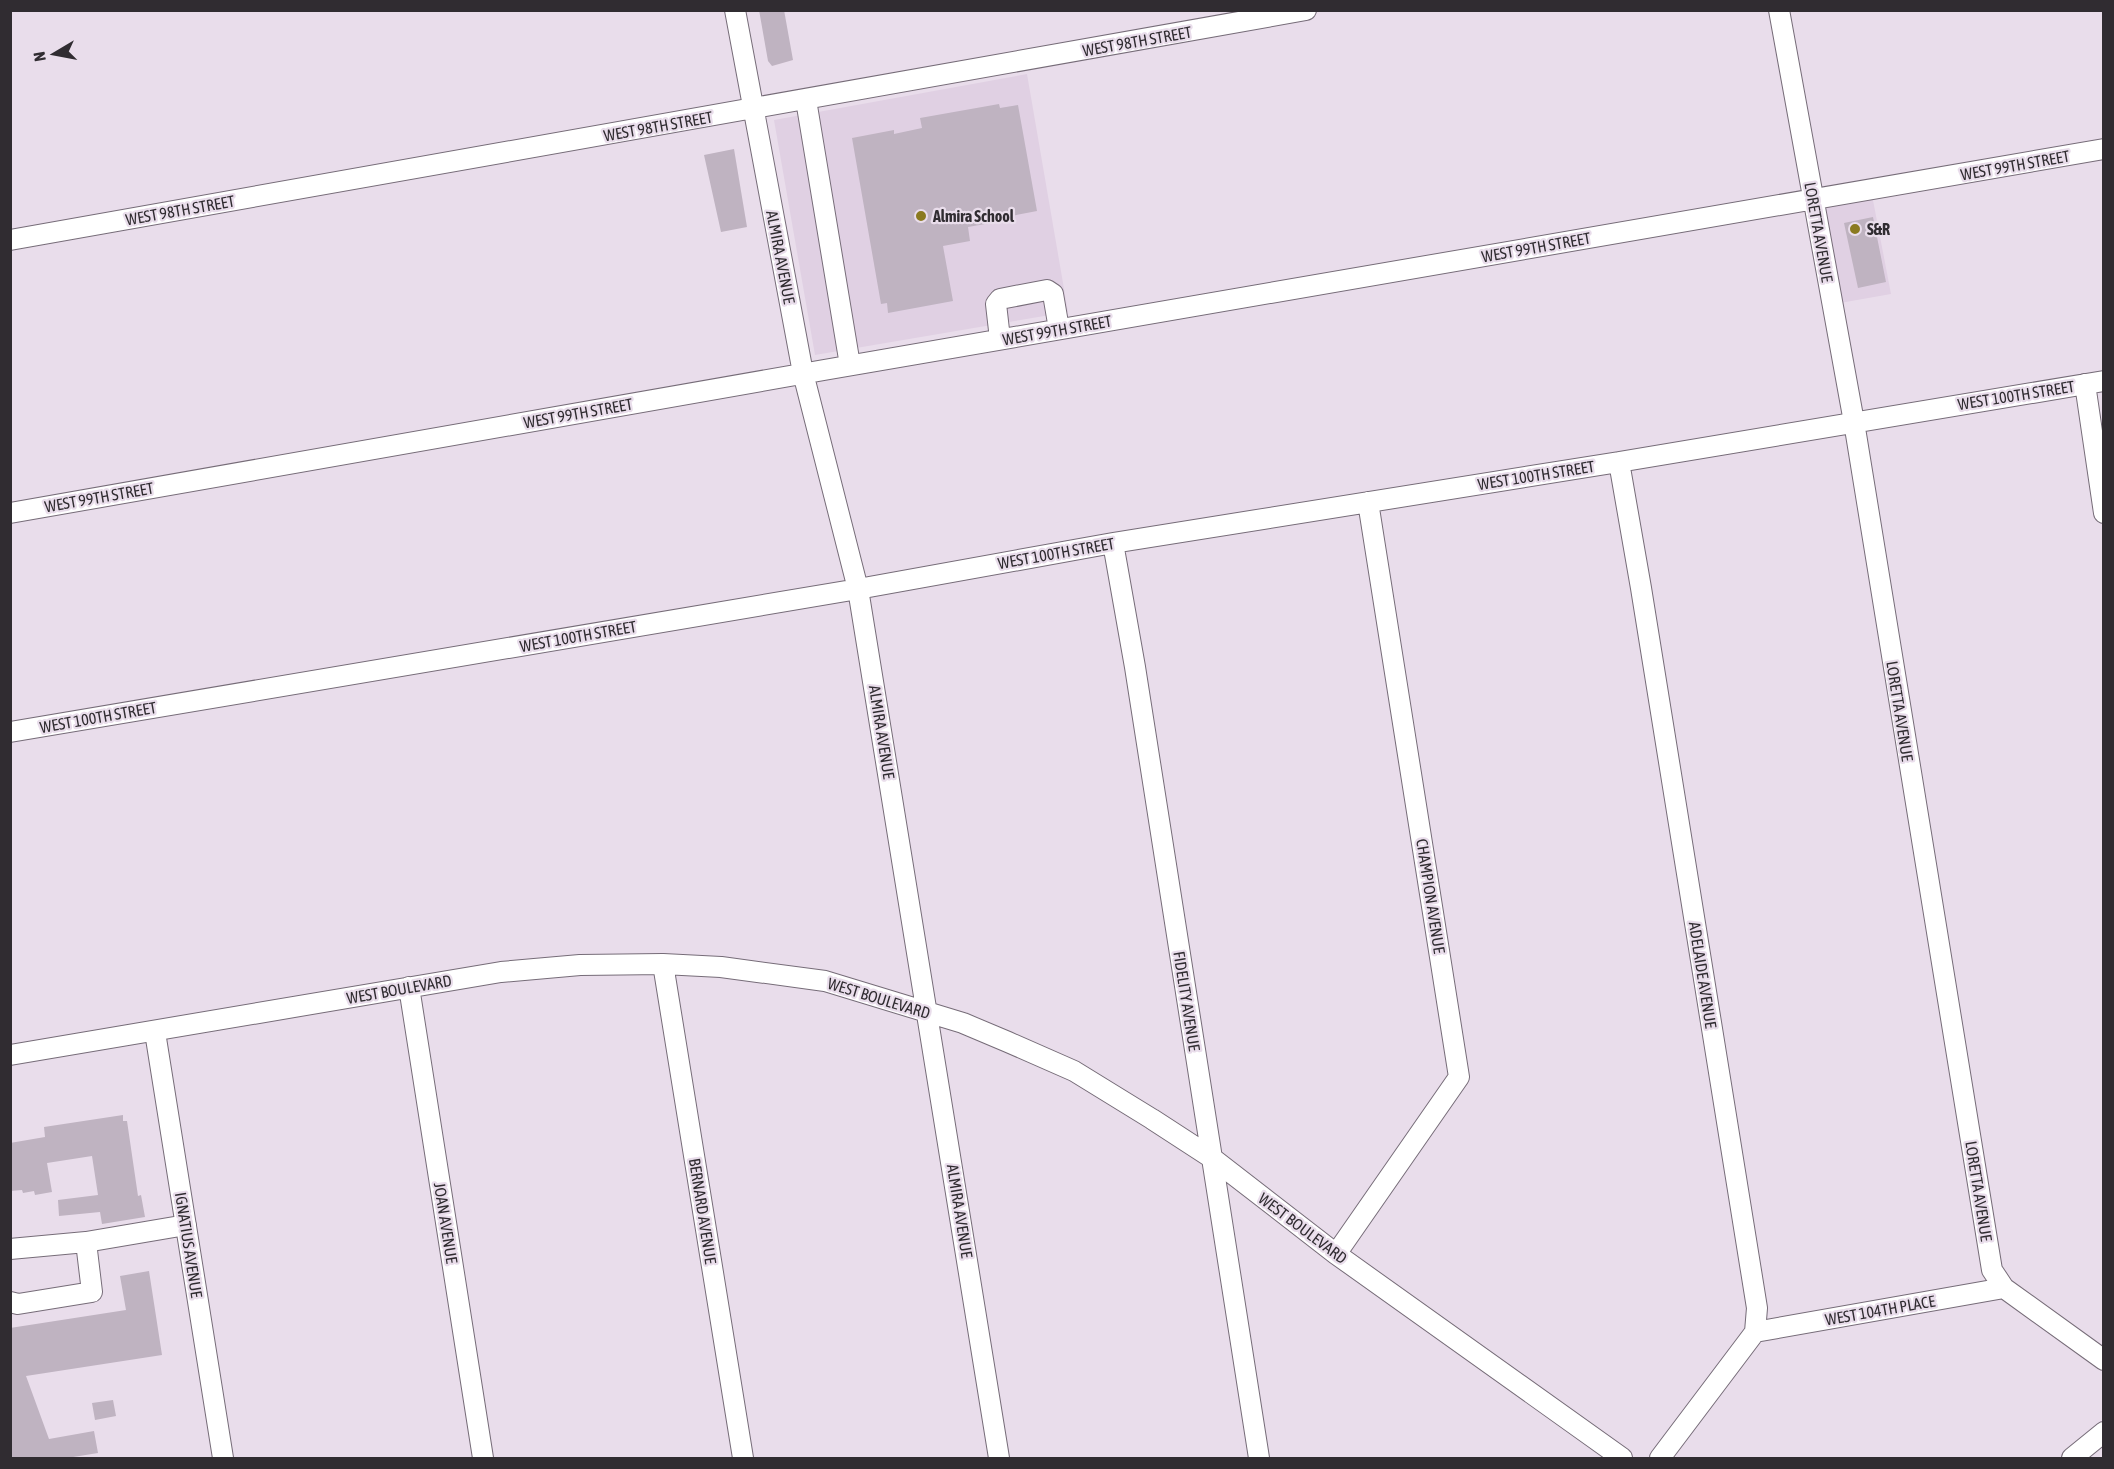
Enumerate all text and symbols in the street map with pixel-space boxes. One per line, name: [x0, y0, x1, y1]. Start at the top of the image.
street label: WEST 98TH STREET: [1081, 23, 1193, 59]
north arrow: [24, 24, 84, 84]
text: N: [30, 50, 49, 63]
street label: WEST 98TH STREET: [602, 108, 714, 144]
street label: WEST 99TH STREET: [1959, 147, 2071, 183]
street label: LORETTA AVENUE: [1801, 181, 1837, 284]
street label: WEST 98TH STREET: [124, 192, 236, 228]
place label: Almira School: [932, 207, 1015, 225]
street label: ALMIRA AVENUE: [763, 209, 799, 305]
marker: Almira School: [914, 209, 928, 223]
place label: S&R: [1867, 220, 1890, 238]
marker: S&R: [1848, 222, 1862, 236]
street label: WEST 99TH STREET: [1480, 229, 1592, 265]
street label: WEST 99TH STREET: [1001, 312, 1113, 348]
street label: WEST 100TH STREET: [1956, 377, 2076, 413]
street label: WEST 99TH STREET: [522, 395, 634, 431]
street label: WEST 100TH STREET: [1476, 457, 1596, 493]
street label: WEST 99TH STREET: [43, 479, 155, 515]
street label: WEST 100TH STREET: [996, 534, 1116, 572]
street label: WEST 100TH STREET: [518, 617, 638, 655]
street label: LORETTA AVENUE: [1883, 660, 1917, 763]
street label: ALMIRA AVENUE: [866, 684, 898, 780]
street label: WEST 100TH STREET: [38, 698, 158, 736]
street label: CHAMPION AVENUE: [1413, 837, 1449, 955]
street label: ADELAIDE AVENUE: [1686, 920, 1720, 1030]
street label: FIDELITY AVENUE: [1170, 950, 1204, 1052]
street label: WEST BOULEVARD: [345, 971, 453, 1007]
street label: WEST BOULEVARD: [826, 974, 932, 1022]
street label: LORETTA AVENUE: [1962, 1140, 1996, 1243]
street label: BERNARD AVENUE: [686, 1157, 720, 1265]
street label: ALMIRA AVENUE: [944, 1163, 976, 1259]
street label: JOAN AVENUE: [431, 1181, 461, 1265]
street label: WEST BOULEVARD: [1255, 1189, 1351, 1267]
street label: IGNATIUS AVENUE: [172, 1191, 206, 1299]
street label: WEST 104TH PLACE: [1824, 1291, 1937, 1329]

